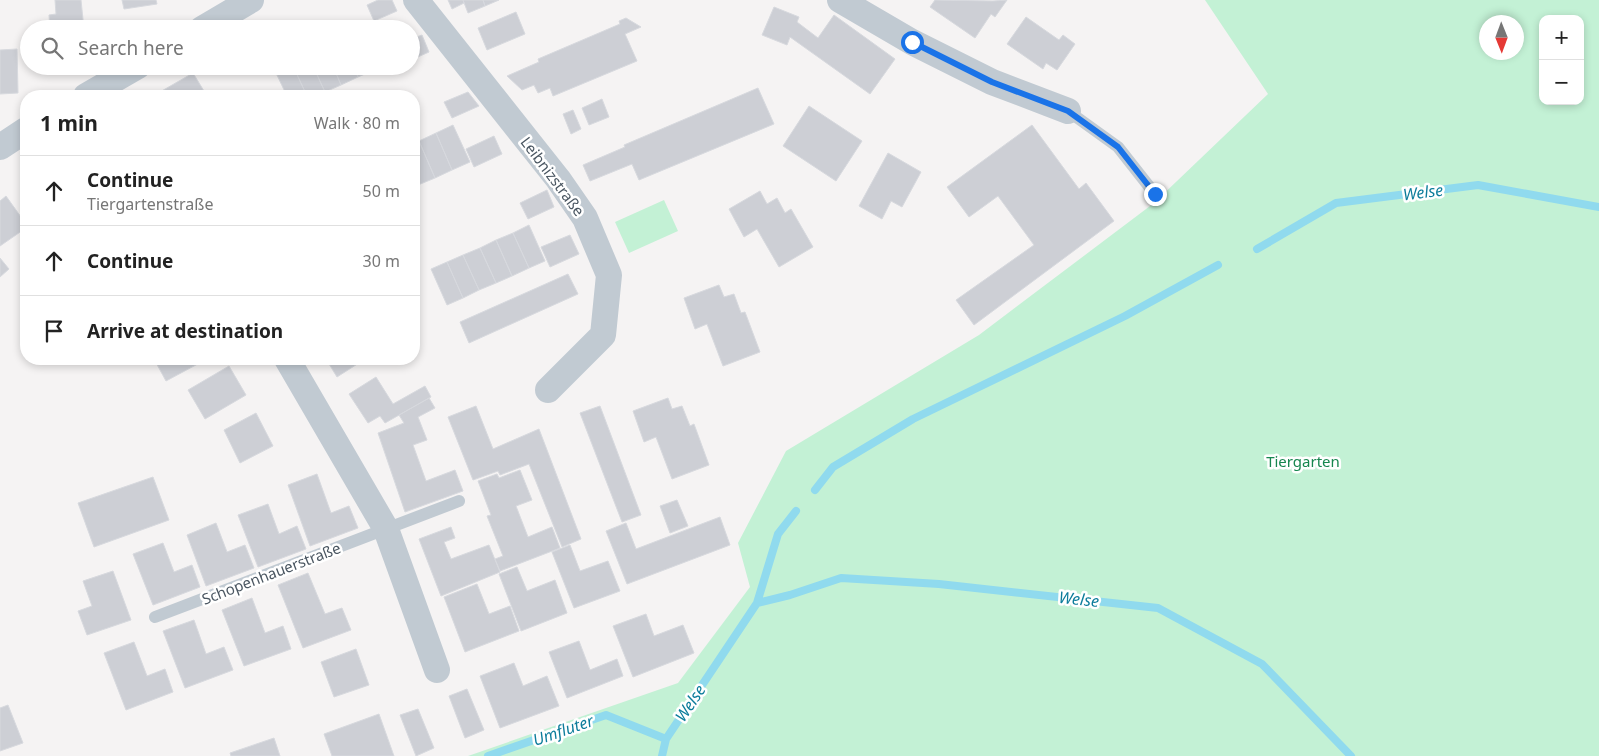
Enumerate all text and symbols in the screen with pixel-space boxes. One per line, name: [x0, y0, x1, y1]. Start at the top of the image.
north arrow: [1479, 15, 1524, 60]
map controls: [1539, 15, 1584, 105]
button: +: [1539, 15, 1584, 60]
search box: [20, 20, 420, 75]
route start: [901, 31, 924, 54]
icon: search: [38, 34, 66, 62]
text: Search here: [78, 35, 184, 61]
button: −: [1539, 60, 1584, 105]
text: 1 min: [40, 109, 98, 137]
text: Walk · 80 m: [314, 112, 400, 134]
street label: Leibnizstraße: [517, 132, 589, 220]
text: Continue: [87, 167, 173, 193]
icon: ahead: [40, 177, 68, 205]
water label: Welse: [1402, 179, 1444, 205]
text: 50 m: [363, 180, 400, 202]
route end: [1144, 183, 1167, 206]
text: Tiergartenstraße: [87, 193, 213, 215]
icon: ahead: [40, 247, 68, 275]
text: Continue: [87, 248, 173, 274]
text: 30 m: [363, 250, 400, 272]
icon: arrive: [40, 317, 68, 345]
text: Arrive at destination: [87, 318, 283, 344]
park label: Tiergarten: [1266, 451, 1340, 471]
street label: Schopenhauerstraße: [199, 537, 343, 609]
water label: Welse: [1058, 586, 1100, 612]
water label: Welse: [670, 680, 710, 726]
water label: Umfluter: [530, 709, 597, 751]

